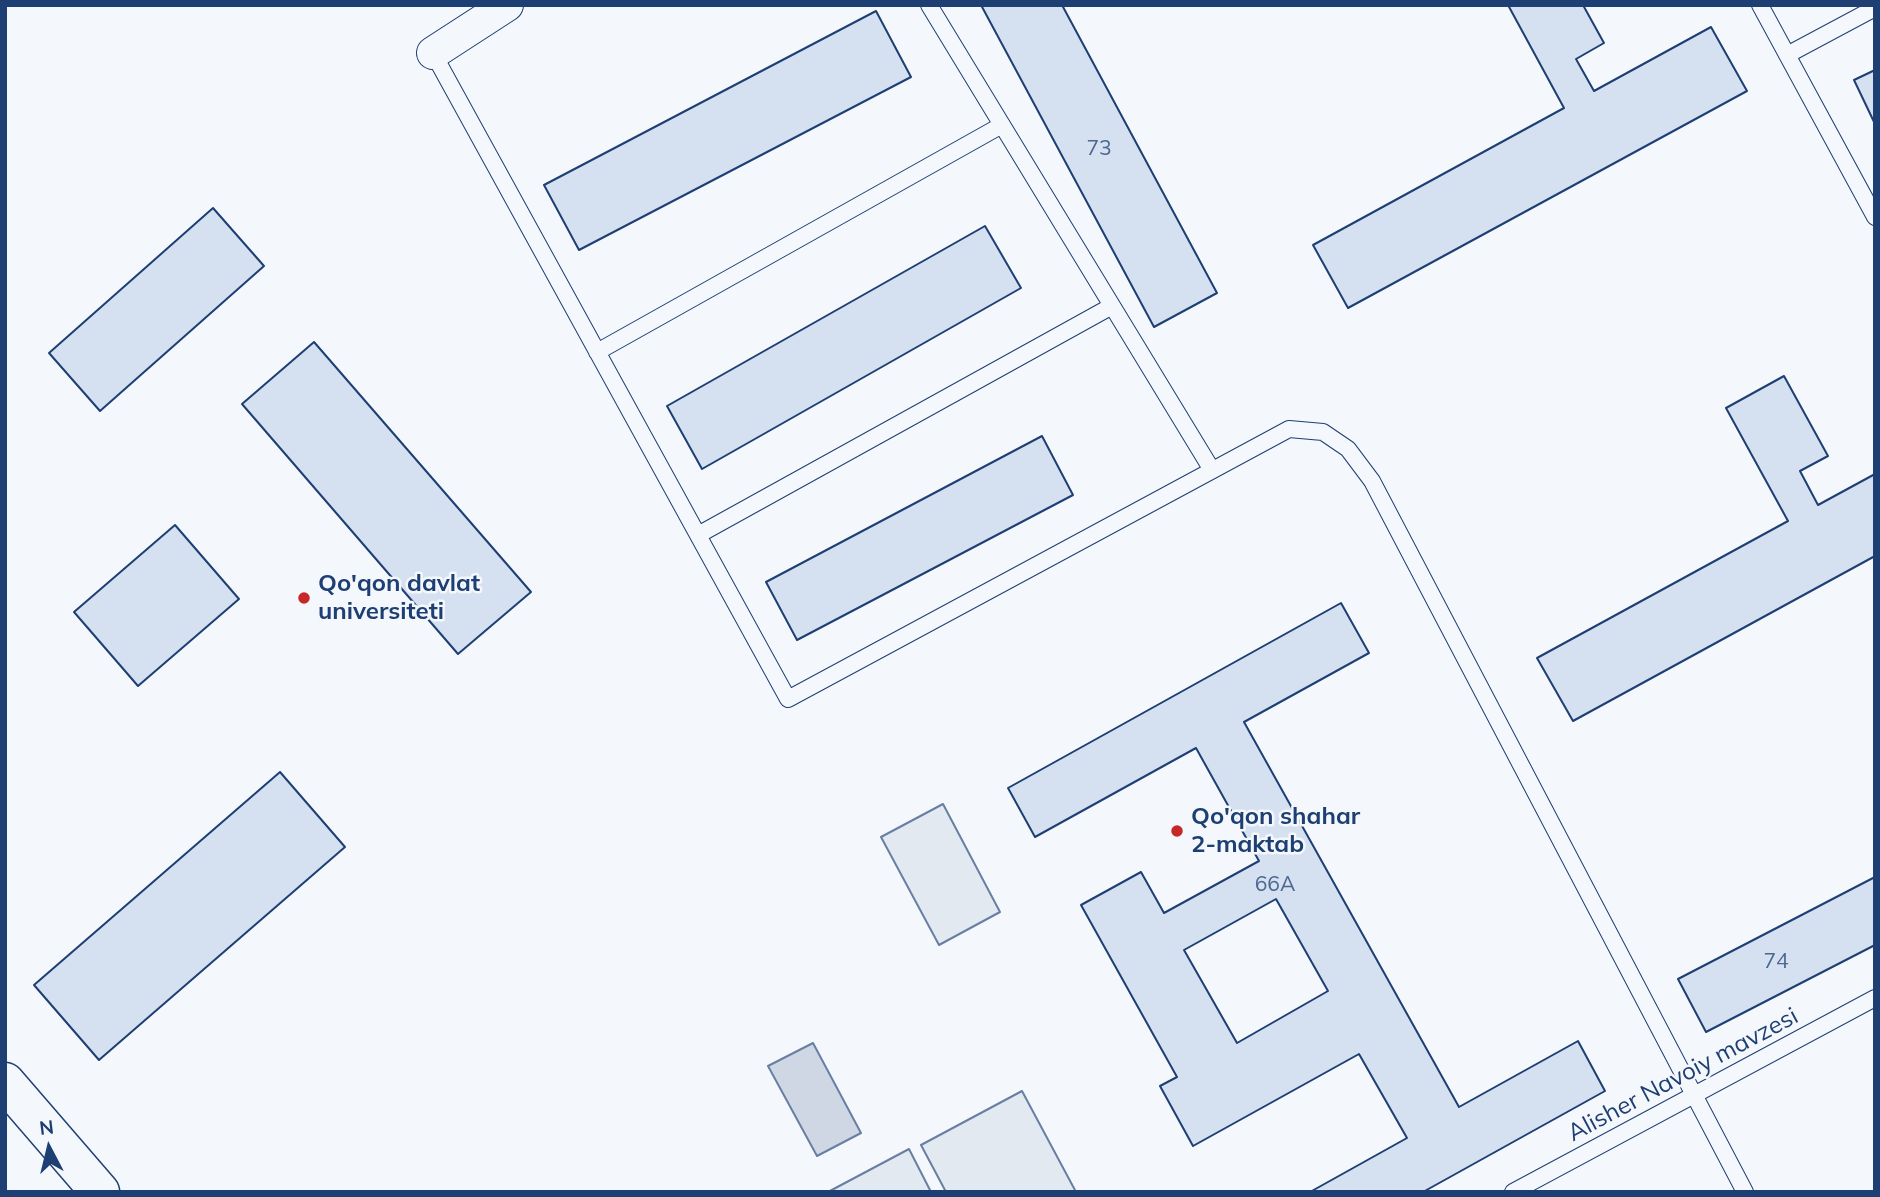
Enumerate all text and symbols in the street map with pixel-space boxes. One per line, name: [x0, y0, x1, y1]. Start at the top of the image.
house number: 73: [1086, 136, 1112, 162]
place label: Qo'qon davlat universiteti: [318, 570, 480, 626]
marker: Qo'qon davlat universiteti: [296, 590, 312, 606]
place label: Qo'qon shahar 2-maktab: [1191, 803, 1360, 859]
marker: Qo'qon shahar 2-maktab: [1169, 823, 1185, 839]
house number: 66A: [1255, 872, 1295, 898]
house number: 74: [1763, 949, 1789, 975]
street label: Alisher Navoiy mavzesi: [1563, 1002, 1803, 1148]
north arrow: [14, 1113, 84, 1183]
text: N: [38, 1114, 55, 1140]

